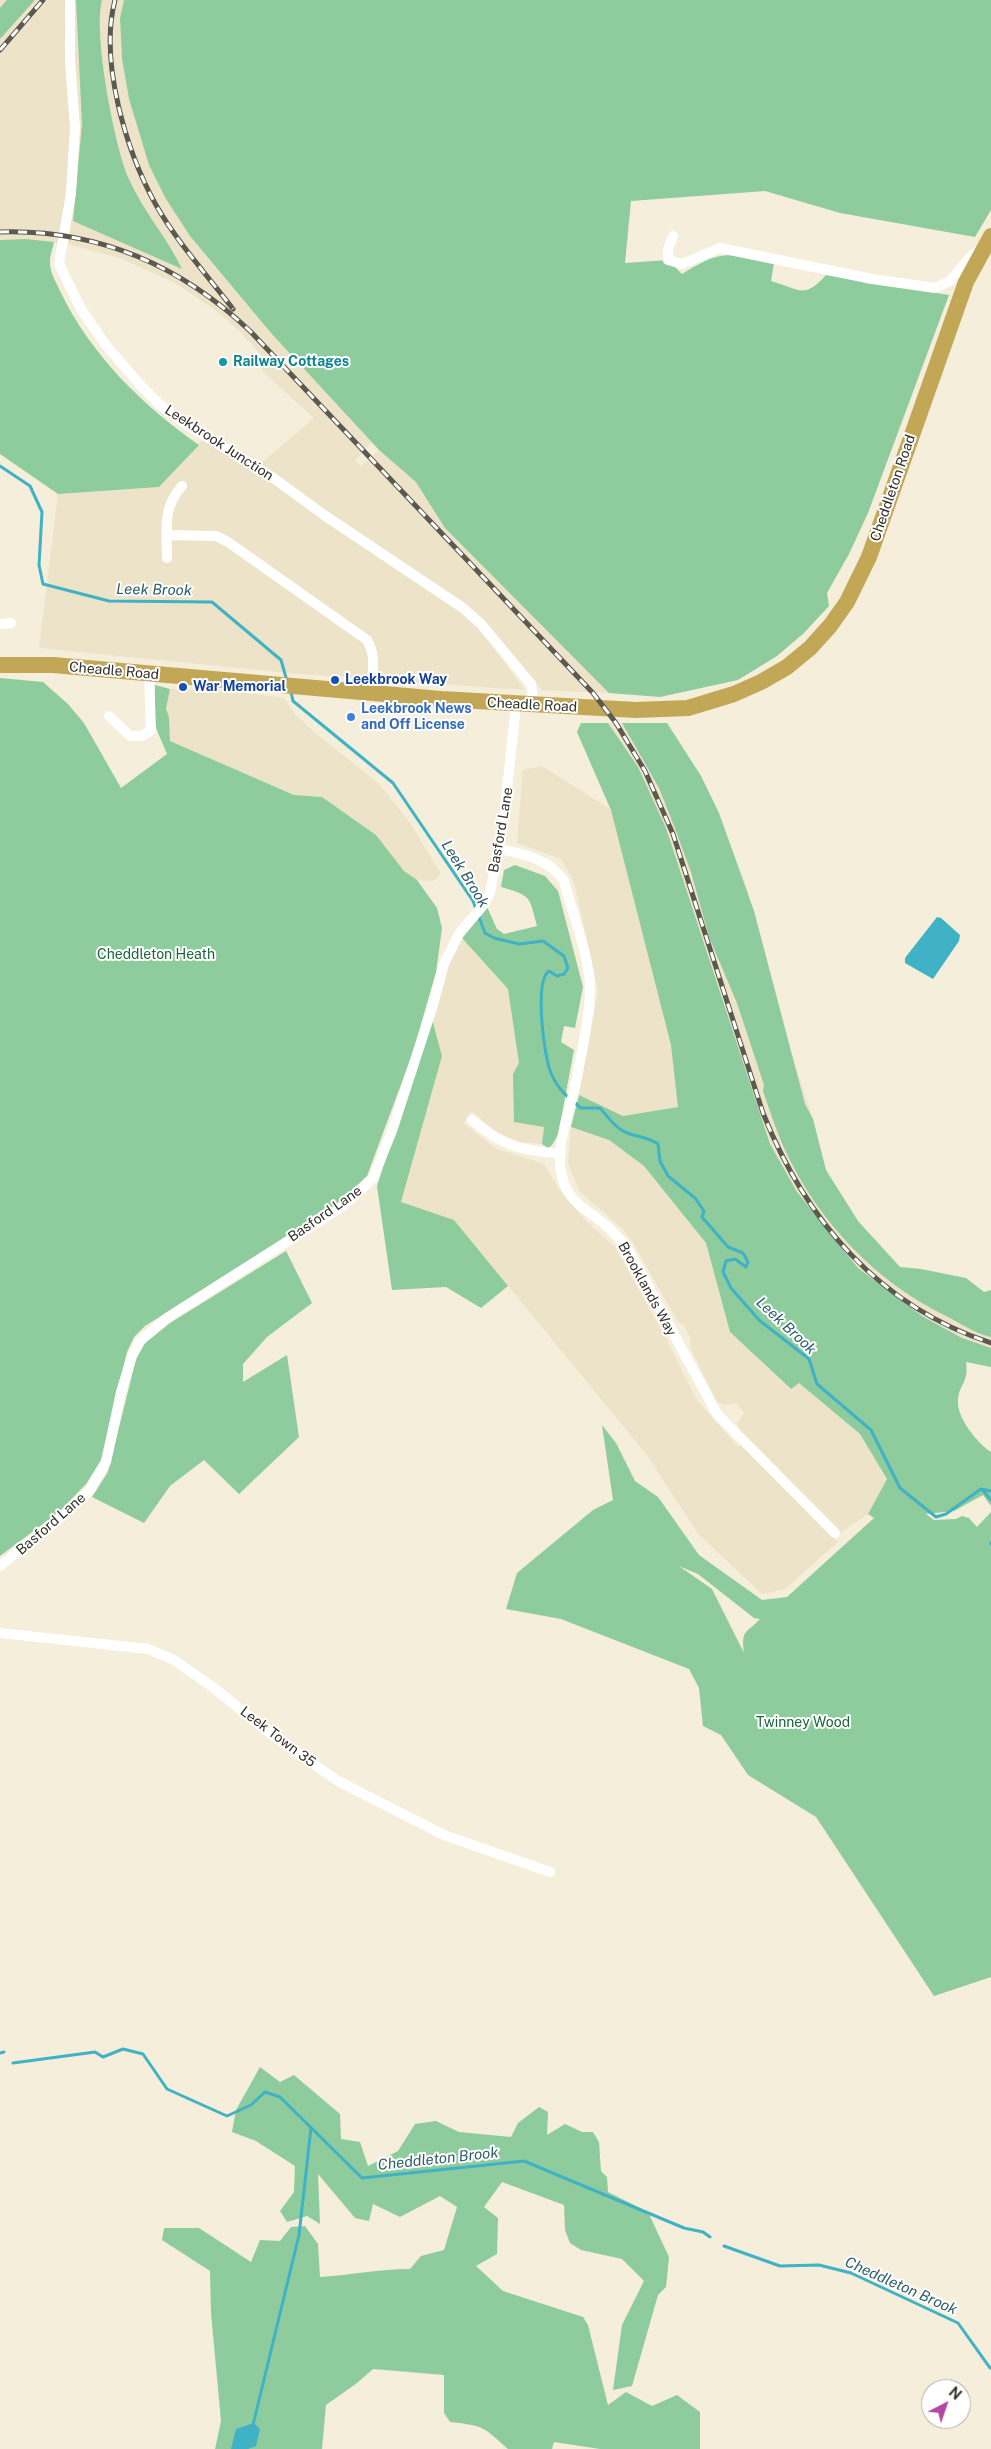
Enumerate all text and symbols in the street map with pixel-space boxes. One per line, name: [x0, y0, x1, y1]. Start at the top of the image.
place label: Railway Cottages: [233, 354, 349, 370]
marker: Railway Cottages: [217, 356, 229, 368]
street label: Leekbrook Junction: [161, 402, 277, 484]
street label: Cheddleton Road: [867, 432, 919, 544]
water label: Leek Brook: [116, 580, 192, 600]
street label: Cheadle Road: [68, 659, 160, 683]
place label: Leekbrook Way: [345, 672, 447, 688]
marker: Leekbrook Way: [329, 674, 341, 686]
place label: War Memorial: [193, 679, 286, 695]
marker: War Memorial: [177, 681, 189, 693]
street label: Cheadle Road: [487, 694, 577, 716]
place label: Leekbrook News and Off License: [361, 701, 472, 734]
marker: Leekbrook News and Off License: [345, 711, 357, 723]
street label: Basford Lane: [485, 786, 517, 874]
water label: Leek Brook: [437, 837, 493, 911]
park label: Cheddleton Heath: [97, 947, 215, 963]
street label: Basford Lane: [285, 1182, 365, 1246]
street label: Brooklands Way: [614, 1239, 680, 1339]
water label: Leek Brook: [752, 1294, 820, 1358]
street label: Basford Lane: [13, 1489, 89, 1559]
street label: Leek Town 35: [237, 1703, 319, 1771]
park label: Twinney Wood: [756, 1715, 850, 1731]
water label: Cheddleton Brook: [377, 2144, 499, 2174]
water label: Cheddleton Brook: [842, 2253, 960, 2319]
north arrow: [921, 2379, 971, 2429]
text: N: [946, 2384, 965, 2403]

